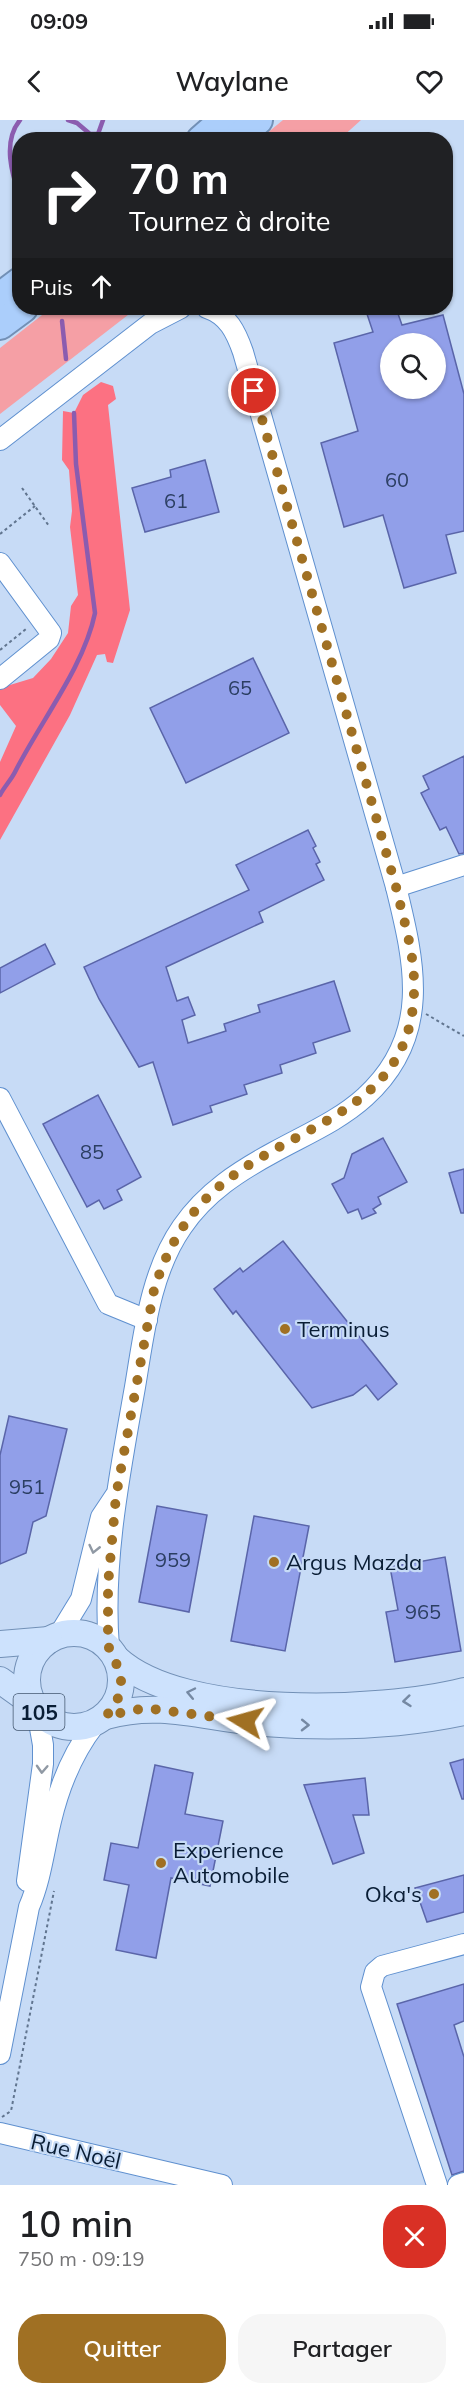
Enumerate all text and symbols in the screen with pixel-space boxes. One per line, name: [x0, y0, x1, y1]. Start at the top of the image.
text: 09:09: [30, 7, 88, 35]
text: Waylane: [175, 64, 289, 98]
icon: back: [18, 65, 51, 98]
icon: heart: [413, 65, 446, 98]
text: 70 m: [129, 152, 229, 205]
icon: right: [30, 156, 108, 234]
text: Tournez à droite: [129, 204, 330, 238]
icon: ahead: [85, 270, 118, 303]
text: Puis: [30, 273, 73, 301]
map controls: [380, 333, 446, 399]
button: search: [380, 333, 446, 399]
pin: [228, 365, 279, 416]
icon: arrive: [237, 374, 270, 407]
house number: 60: [385, 467, 409, 492]
house number: 61: [164, 488, 188, 513]
house number: 65: [228, 675, 252, 700]
house number: 85: [80, 1139, 104, 1164]
place label: Terminus: [297, 1315, 390, 1343]
marker: Terminus: [278, 1322, 292, 1336]
house number: 951: [9, 1474, 45, 1499]
one-way arrow: [88, 1544, 101, 1554]
house number: 959: [155, 1547, 191, 1572]
place label: Argus Mazda: [286, 1548, 422, 1576]
marker: Argus Mazda: [267, 1555, 281, 1569]
house number: 965: [405, 1599, 441, 1624]
one-way arrow: [186, 1688, 196, 1701]
position arrow: [213, 1689, 277, 1753]
road number: 105: [14, 1694, 64, 1730]
one-way arrow: [402, 1694, 411, 1707]
one-way arrow: [300, 1718, 309, 1731]
one-way arrow: [36, 1764, 49, 1773]
place label: Experience Automobile: [173, 1836, 290, 1889]
marker: Experience Automobile: [154, 1856, 168, 1870]
place label: Oka's: [365, 1880, 422, 1908]
marker: Oka's: [427, 1887, 441, 1901]
street label: Rue Noël: [28, 2127, 124, 2175]
text: 10 min: [18, 2201, 133, 2246]
button: close: [383, 2205, 446, 2268]
text: 750 m · 09:19: [18, 2246, 144, 2271]
button: Quitter: [18, 2314, 226, 2383]
button: Partager: [238, 2314, 446, 2383]

